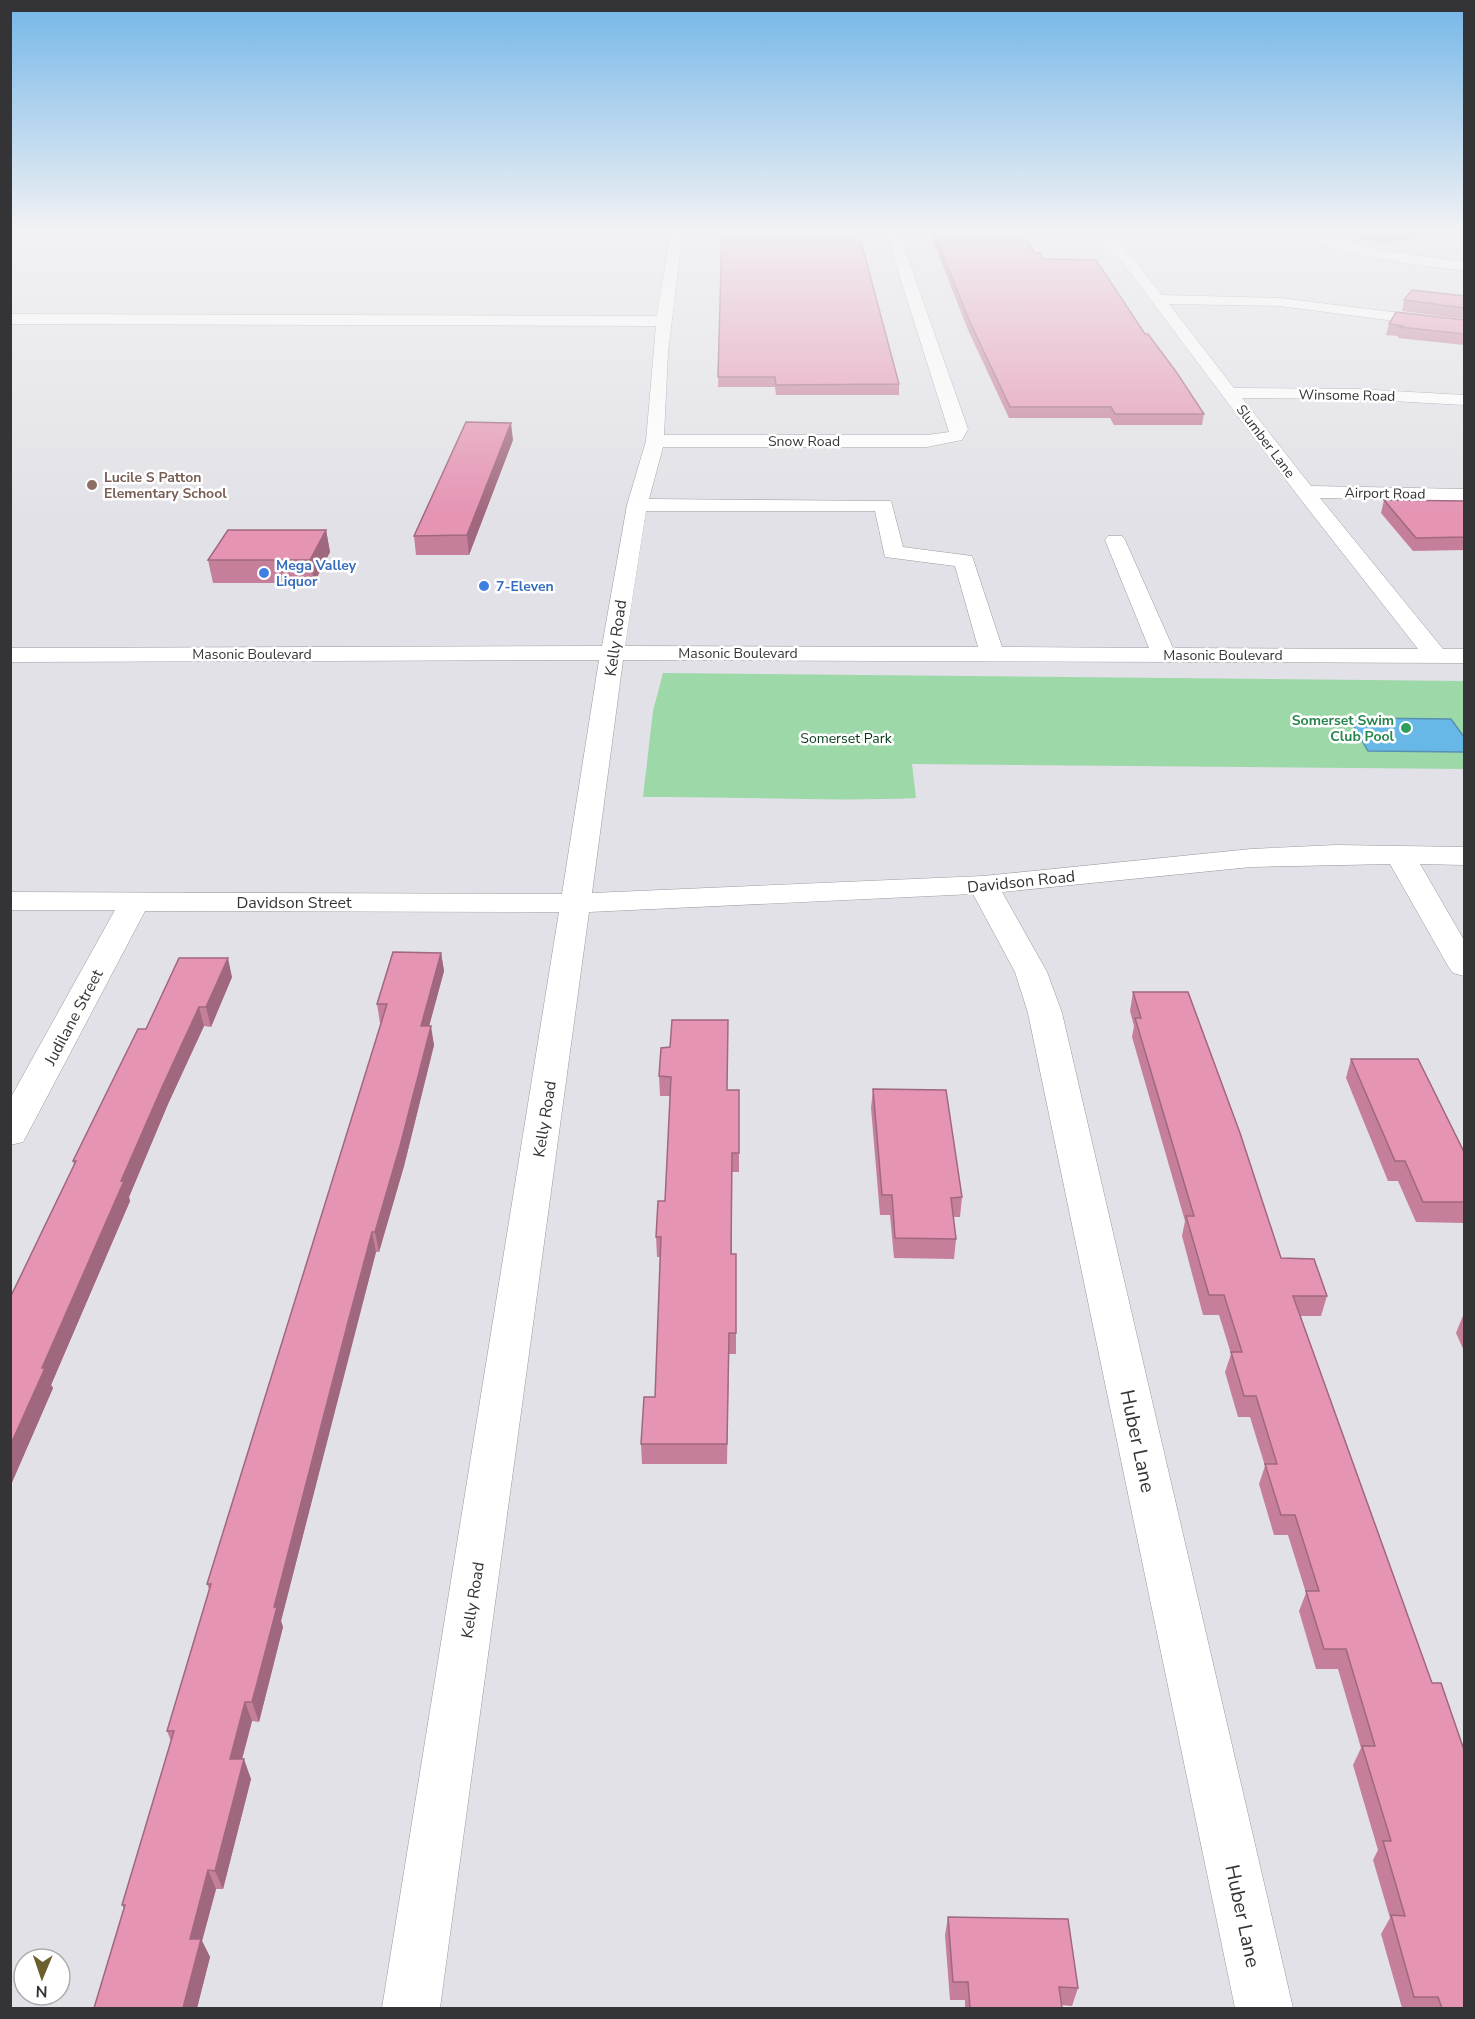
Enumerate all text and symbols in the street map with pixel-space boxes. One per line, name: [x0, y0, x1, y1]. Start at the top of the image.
street label: Winsome Road: [1298, 385, 1396, 406]
street label: Slumber Lane: [1232, 401, 1299, 482]
street label: Snow Road: [768, 432, 840, 451]
place label: Lucile S Patton Elementary School: [104, 468, 227, 503]
marker: Lucile S Patton Elementary School: [85, 478, 99, 492]
street label: Airport Road: [1344, 483, 1426, 504]
place label: Mega Valley Liquor: [276, 556, 357, 591]
marker: Mega Valley Liquor: [257, 566, 271, 580]
place label: 7-Eleven: [496, 577, 554, 596]
marker: 7-Eleven: [477, 579, 491, 593]
street label: Kelly Road: [600, 598, 632, 678]
street label: Masonic Boulevard: [678, 644, 798, 663]
street label: Masonic Boulevard: [192, 645, 312, 664]
street label: Masonic Boulevard: [1163, 646, 1283, 665]
place label: Somerset Swim Club Pool: [1292, 711, 1395, 746]
marker: Somerset Swim Club Pool: [1399, 721, 1413, 735]
park label: Somerset Park: [800, 729, 893, 748]
street label: Davidson Road: [966, 865, 1076, 899]
street label: Davidson Street: [237, 892, 352, 914]
street label: Judilane Street: [39, 965, 109, 1070]
street label: Kelly Road: [528, 1079, 562, 1159]
street label: Huber Lane: [1113, 1387, 1162, 1495]
street label: Kelly Road: [456, 1560, 490, 1640]
street label: Huber Lane: [1218, 1862, 1267, 1970]
north arrow: [12, 1947, 72, 2007]
text: N: [35, 1980, 48, 2002]

